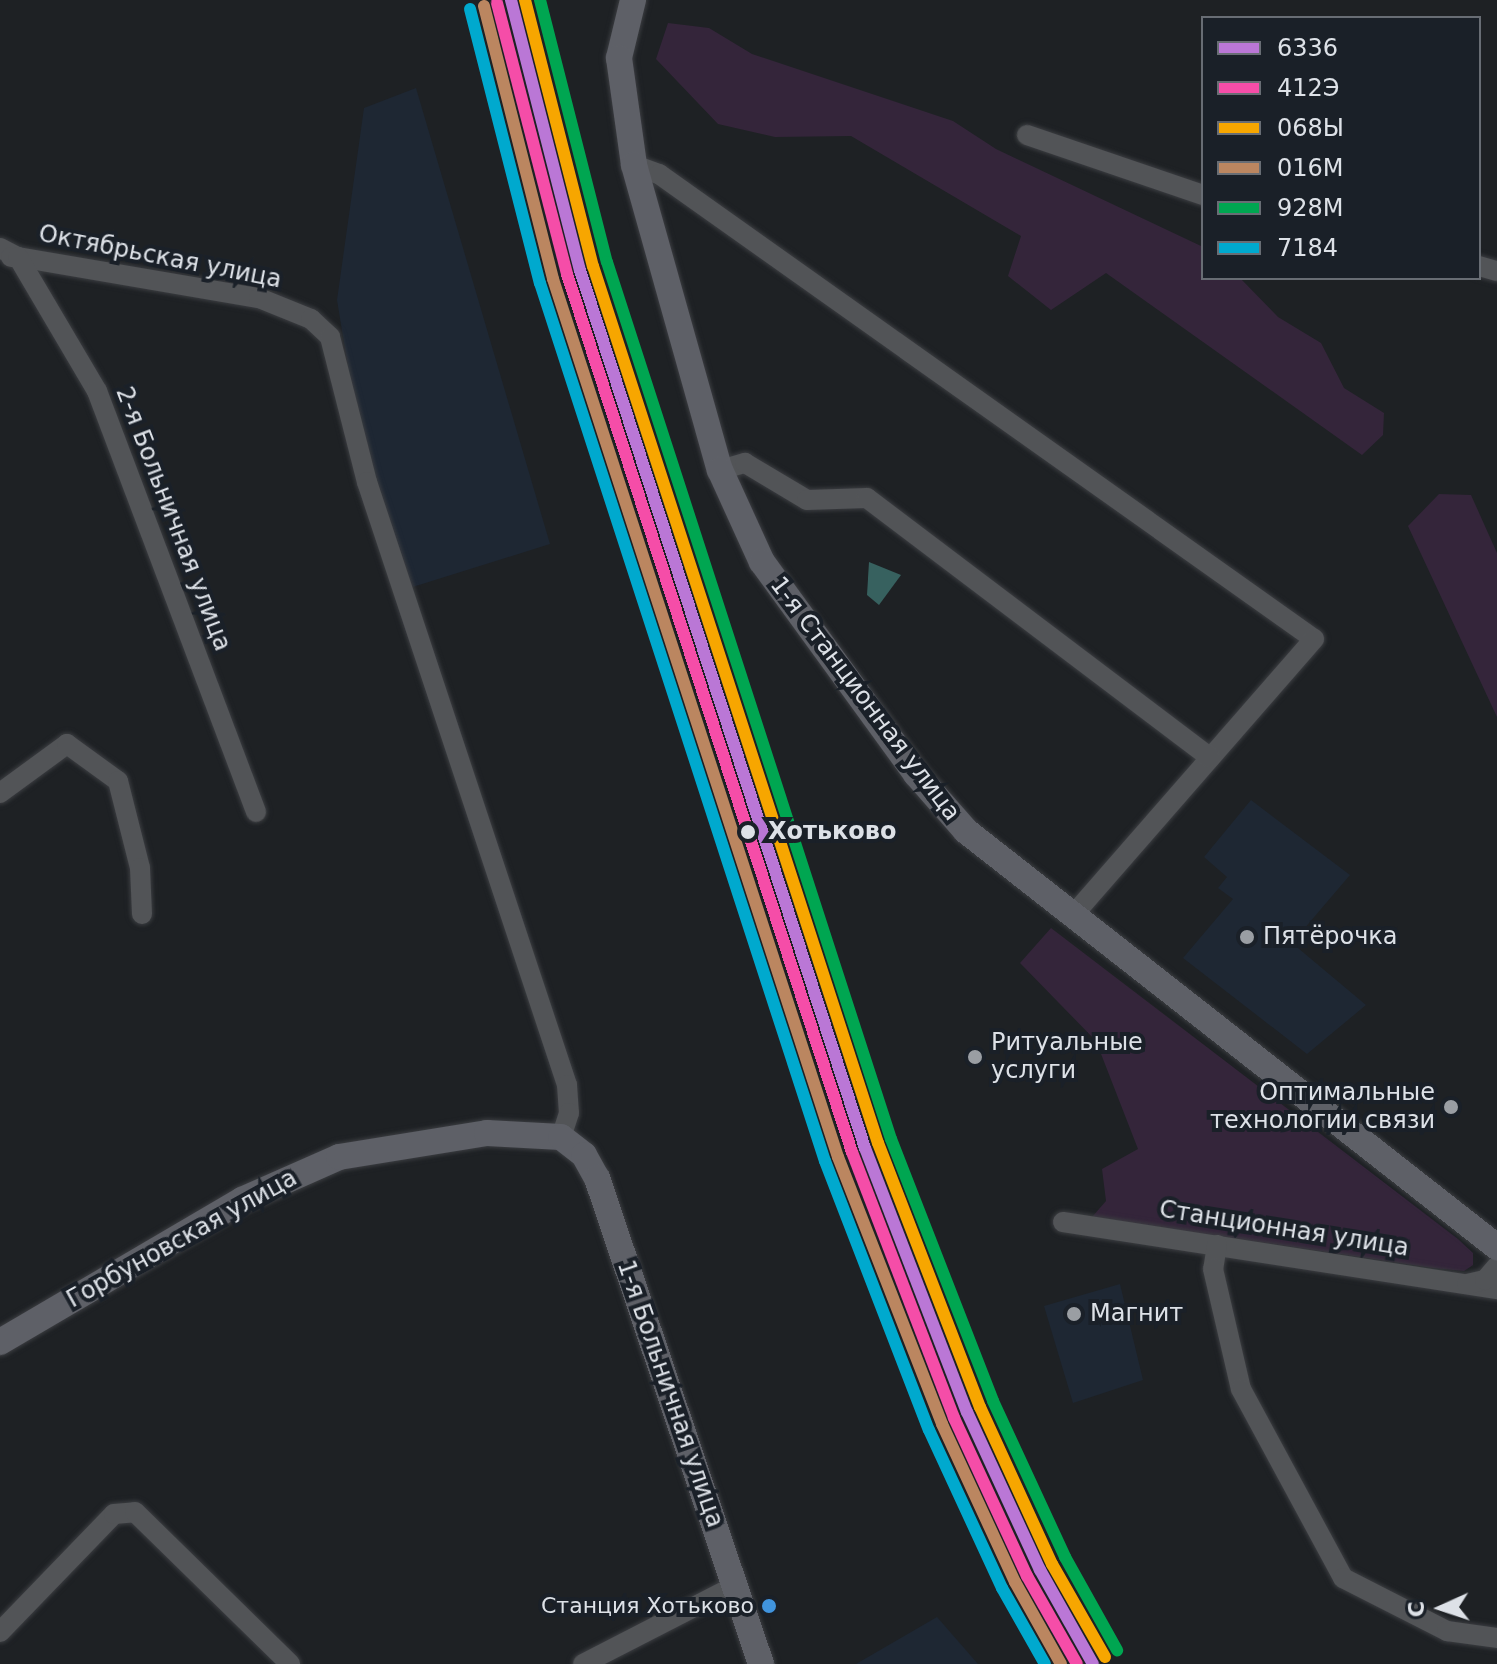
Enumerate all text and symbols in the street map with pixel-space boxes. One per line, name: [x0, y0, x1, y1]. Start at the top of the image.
legend: [1201, 16, 1481, 280]
text: 6336: [1277, 34, 1338, 62]
text: 412Э: [1277, 74, 1340, 102]
text: 068Ы: [1277, 114, 1344, 142]
text: 016М: [1277, 154, 1344, 182]
text: 928М: [1277, 194, 1344, 222]
street label: Октябрьская улица: [36, 219, 284, 295]
text: 7184: [1277, 234, 1338, 262]
street label: 2-я Больничная улица: [109, 383, 237, 655]
street label: 1-я Станционная улица: [764, 571, 966, 827]
place label: Хотьково: [768, 818, 897, 846]
marker: Хотьково: [735, 819, 761, 845]
place label: Пятёрочка: [1263, 923, 1398, 951]
marker: Пятёрочка: [1238, 928, 1256, 946]
place label: Ритуальные услуги: [991, 1029, 1143, 1085]
marker: Ритуальные услуги: [966, 1048, 984, 1066]
place label: Оптимальные технологии связи: [1210, 1079, 1435, 1135]
marker: Оптимальные технологии связи: [1442, 1098, 1460, 1116]
street label: Горбуновская улица: [62, 1164, 302, 1314]
street label: Станционная улица: [1157, 1195, 1411, 1263]
street label: 1-я Больничная улица: [611, 1257, 729, 1531]
place label: Магнит: [1090, 1300, 1183, 1328]
marker: Магнит: [1065, 1305, 1083, 1323]
north arrow: [1401, 1568, 1481, 1648]
place label: Станция Хотьково: [541, 1593, 754, 1619]
marker: Станция Хотьково: [761, 1598, 777, 1614]
text: С: [1404, 1601, 1429, 1618]

